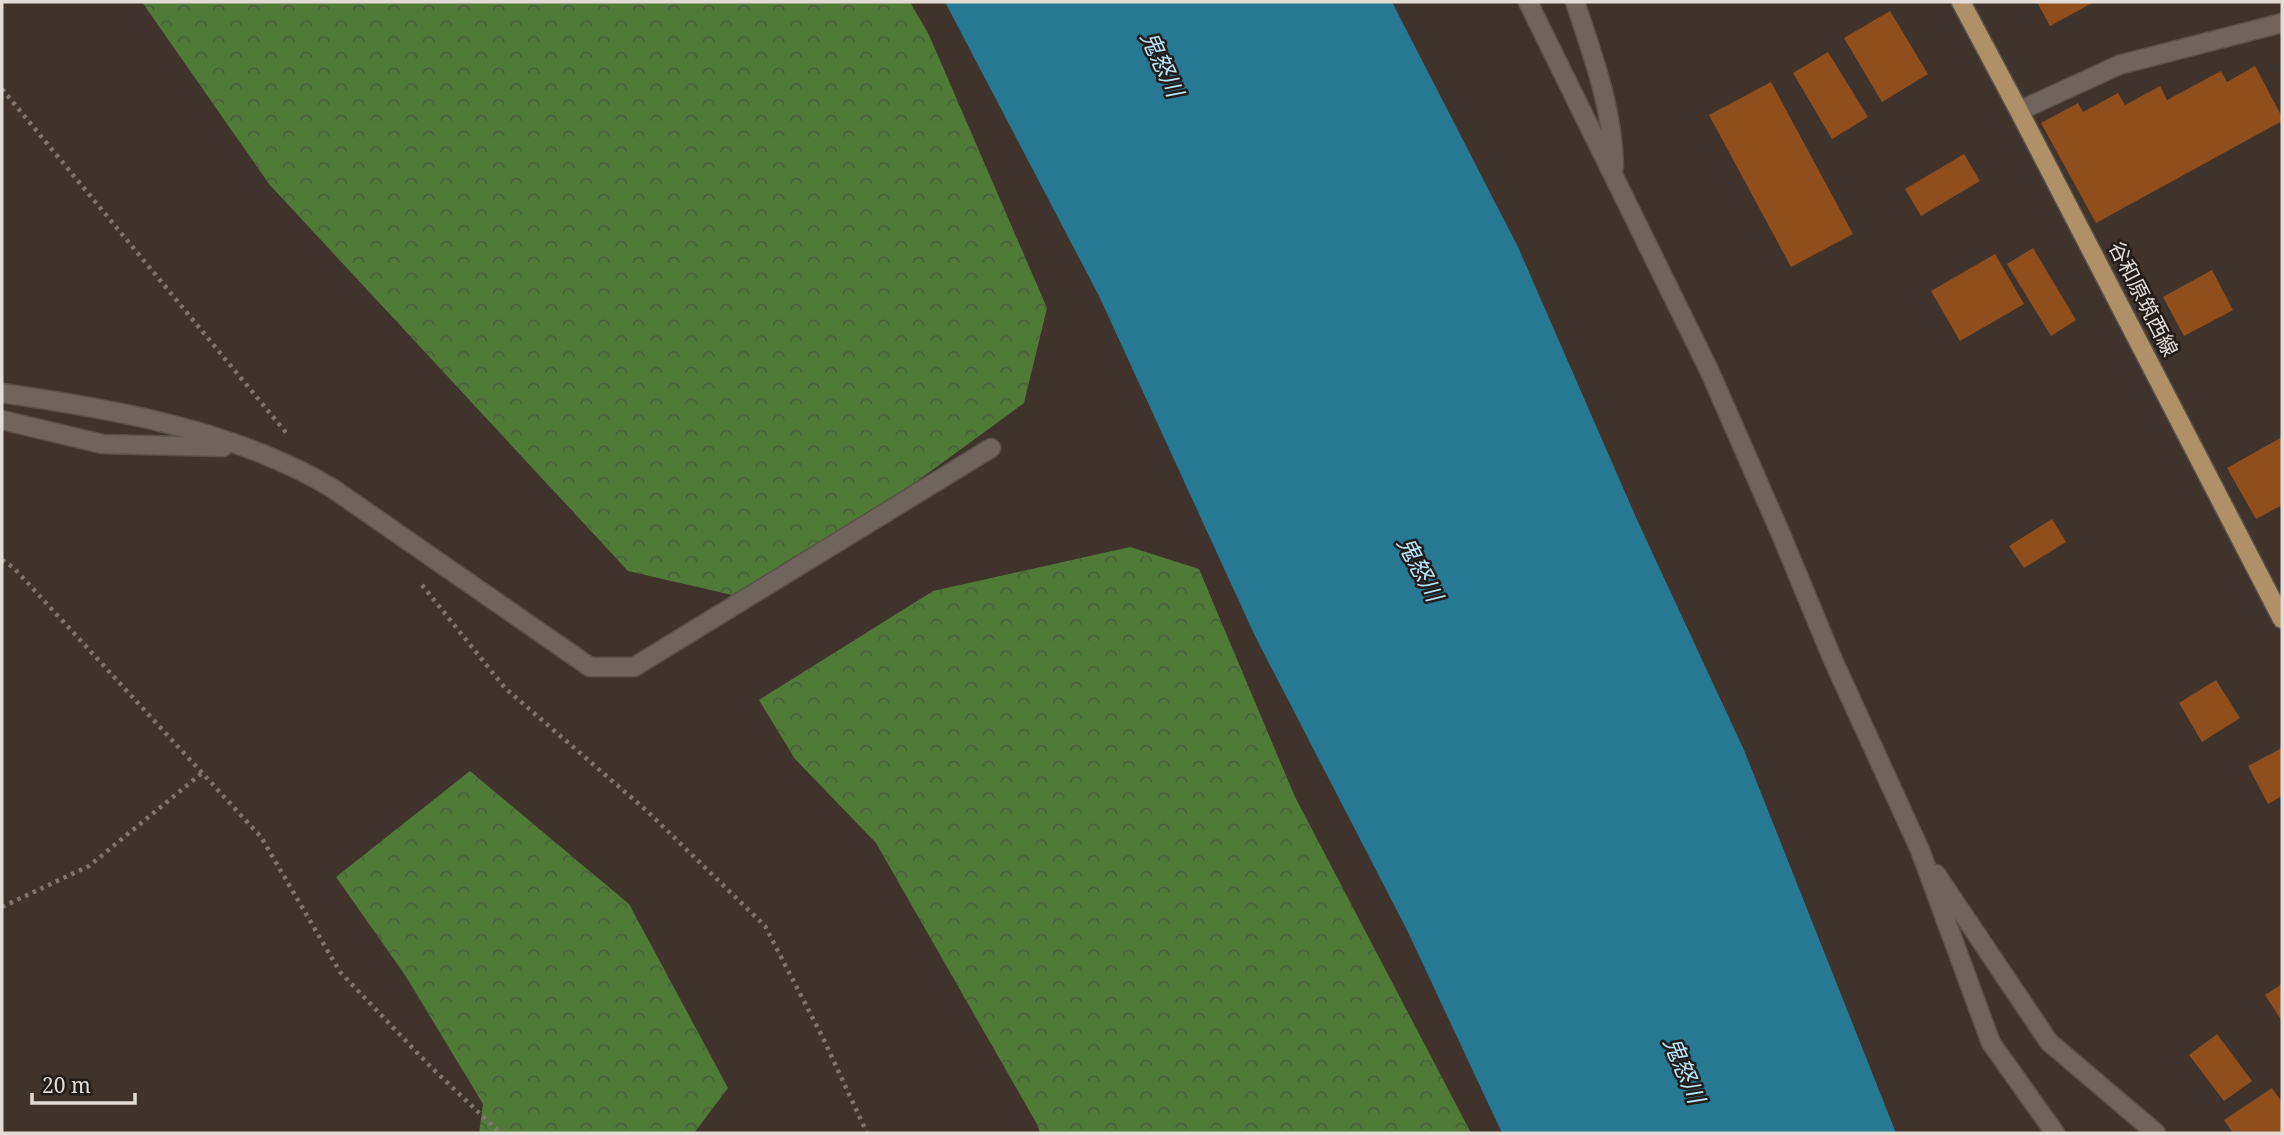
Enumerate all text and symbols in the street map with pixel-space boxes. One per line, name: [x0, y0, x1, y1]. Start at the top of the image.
water label: 鬼怒川: [1134, 26, 1193, 104]
street label: 谷和原筑西線: [2103, 236, 2185, 361]
water label: 鬼怒川: [1391, 531, 1453, 609]
water label: 鬼怒川: [1657, 1032, 1714, 1110]
scale bar: [32, 1062, 135, 1106]
text: 20 m: [42, 1071, 91, 1099]

